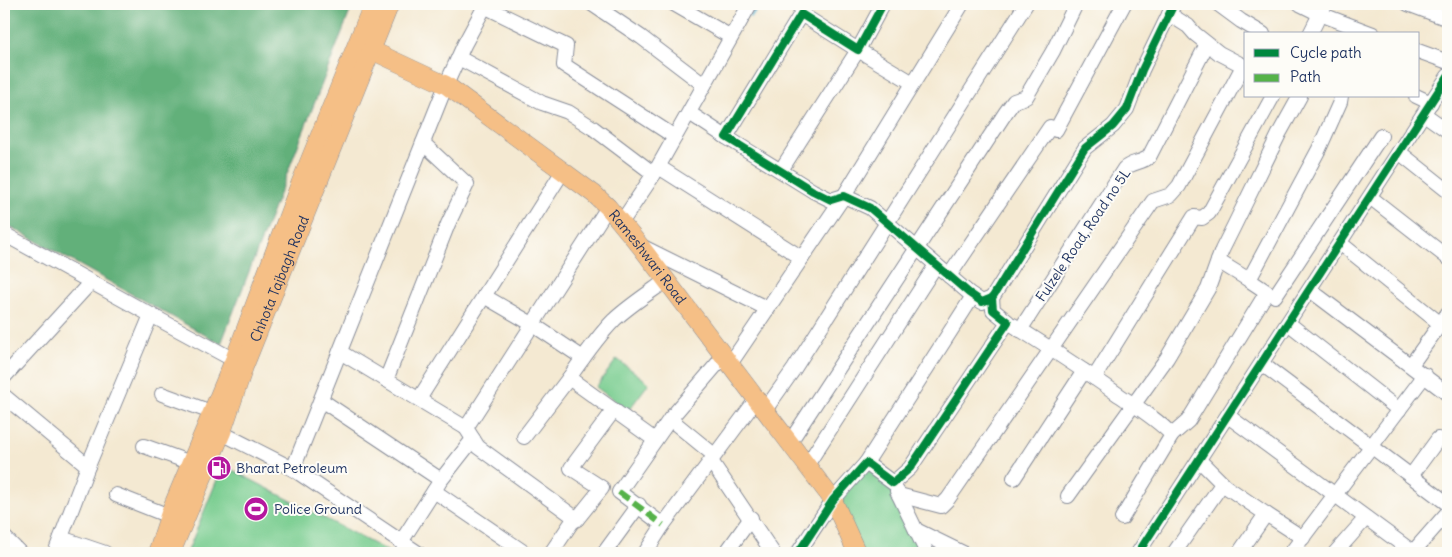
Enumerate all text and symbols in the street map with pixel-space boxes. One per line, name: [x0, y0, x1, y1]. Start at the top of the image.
legend: [1244, 32, 1420, 98]
text: Cycle path: [1290, 43, 1362, 62]
text: Path: [1290, 67, 1321, 86]
street label: Fulzele Road, Road no 5L: [1032, 165, 1135, 305]
street label: Rameshwari Road: [605, 206, 690, 308]
street label: Chhota Tajbagh Road: [246, 213, 313, 345]
fuel station icon: Bharat Petroleum: [206, 455, 232, 481]
place label: Bharat Petroleum: [236, 459, 348, 477]
sports icon: Police Ground: [243, 496, 269, 522]
place label: Police Ground: [274, 500, 362, 518]

